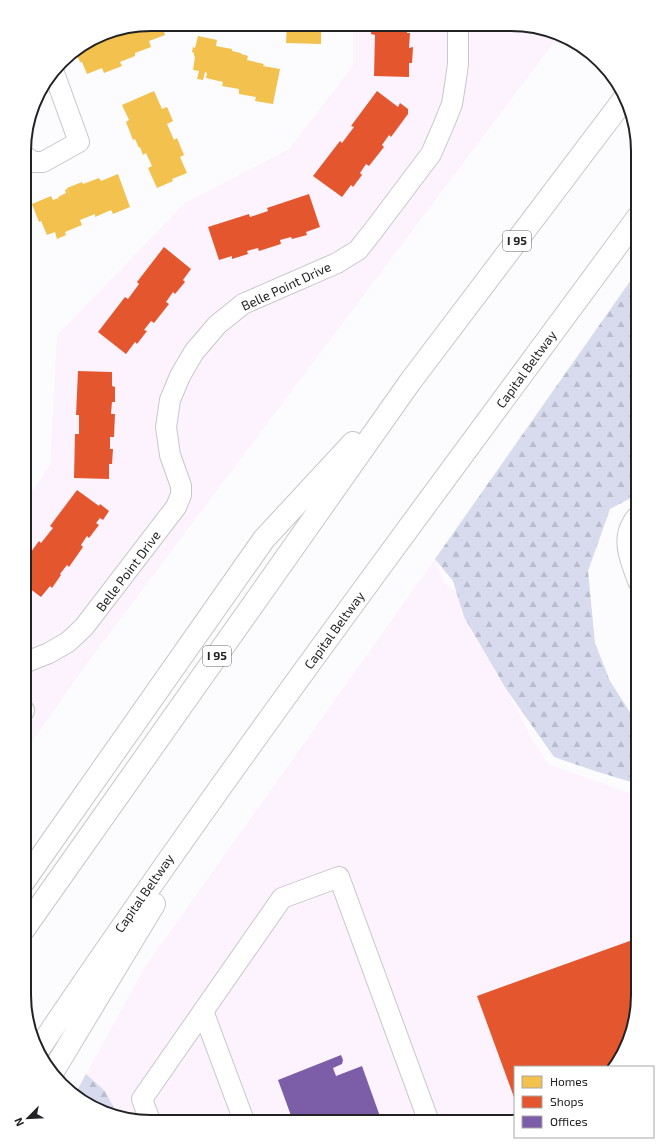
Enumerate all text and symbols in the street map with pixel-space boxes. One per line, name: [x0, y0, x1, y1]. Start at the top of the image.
road number: I 95: [503, 231, 531, 251]
street label: Belle Point Drive: [239, 258, 333, 314]
street label: Capital Beltway: [492, 327, 560, 411]
street label: Belle Point Drive: [92, 527, 164, 615]
street label: Capital Beltway: [300, 588, 368, 672]
road number: I 95: [203, 646, 231, 666]
street label: Capital Beltway: [111, 851, 177, 935]
legend: [514, 1066, 654, 1138]
text: Homes: [550, 1074, 588, 1088]
text: Shops: [550, 1094, 584, 1108]
north arrow: [8, 1098, 48, 1138]
text: Offices: [550, 1114, 587, 1128]
text: N: [11, 1116, 26, 1129]

